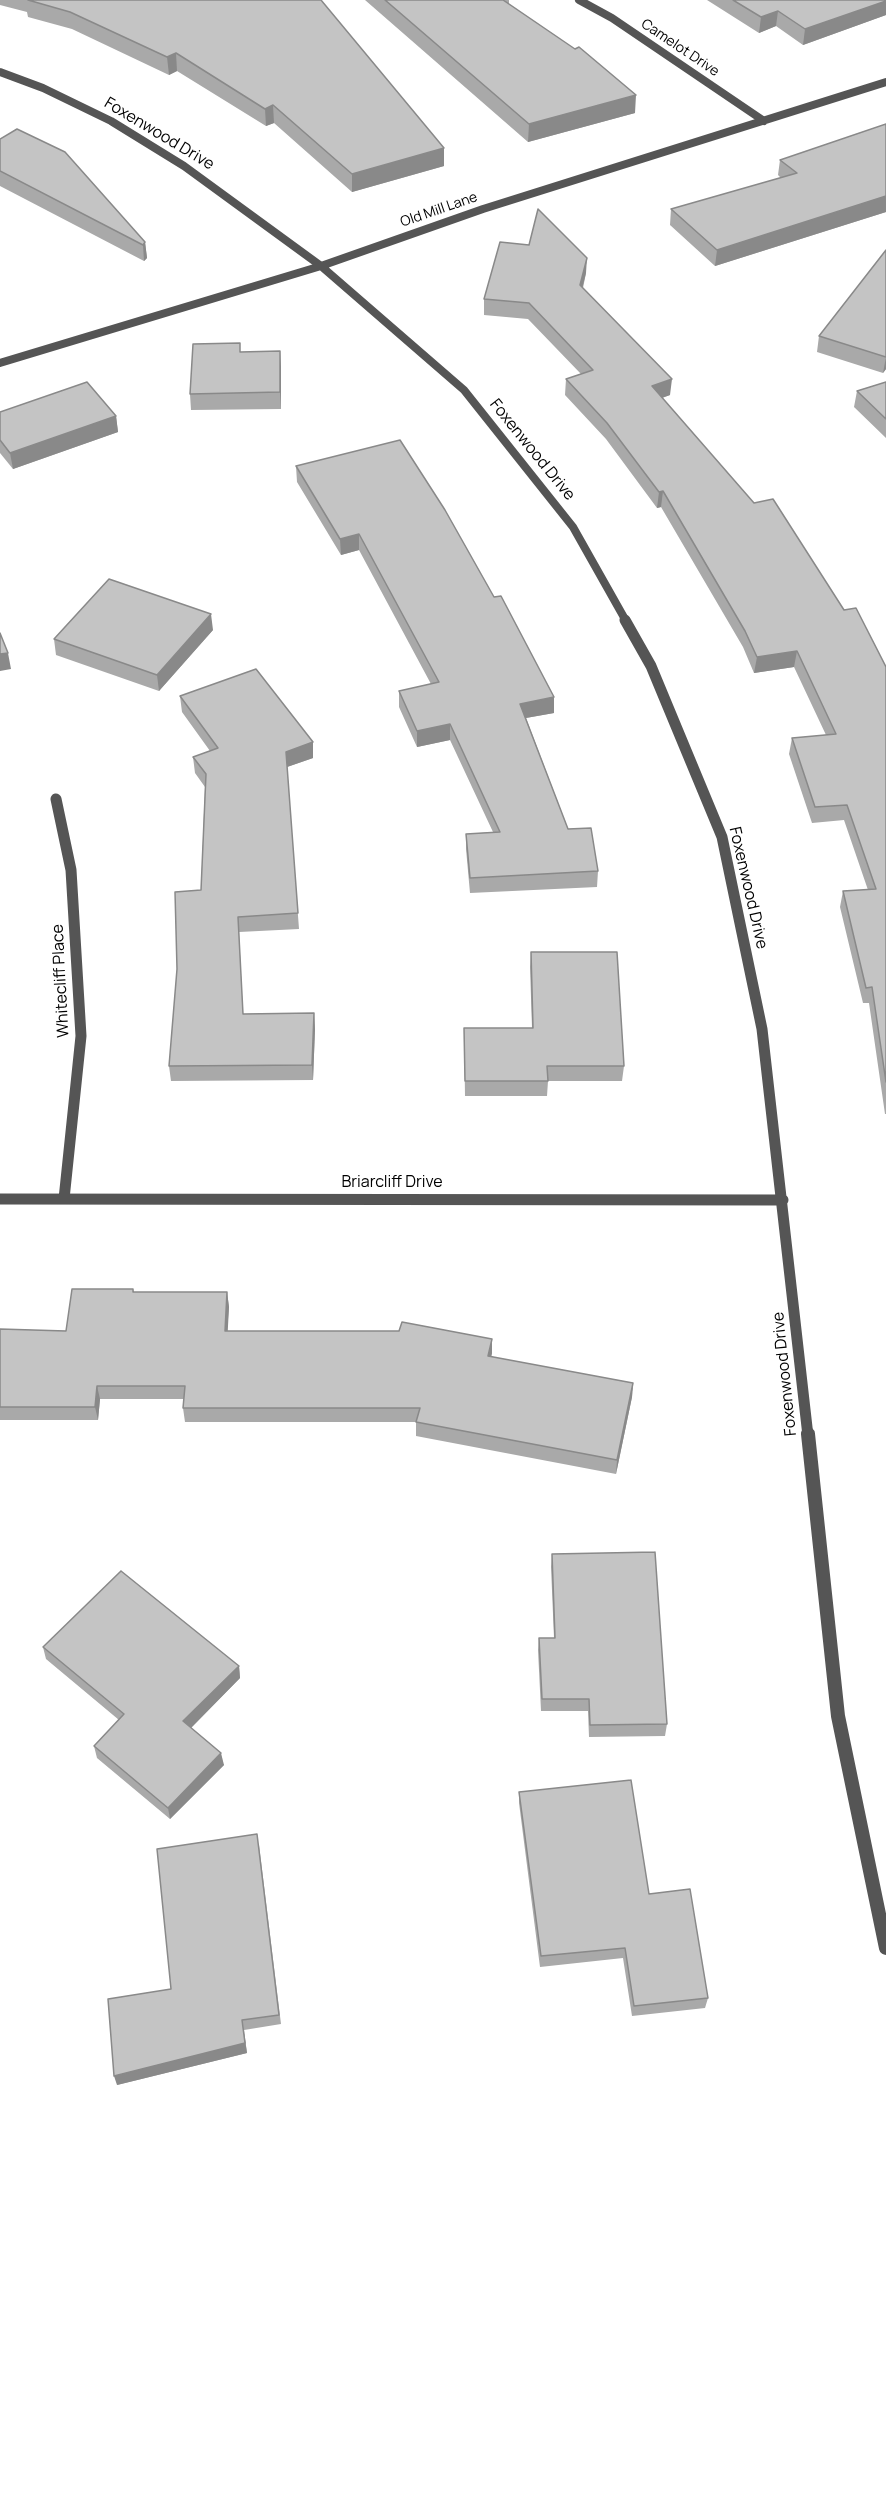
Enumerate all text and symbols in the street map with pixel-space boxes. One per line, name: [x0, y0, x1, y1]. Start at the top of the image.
street label: Camelot Drive: [638, 16, 722, 80]
street label: Foxenwood Drive: [101, 94, 217, 174]
street label: Old Mill Lane: [398, 189, 480, 231]
street label: Foxenwood Drive: [485, 395, 579, 505]
street label: Foxenwood Drive: [725, 825, 771, 951]
street label: Whitecliff Place: [48, 924, 74, 1038]
street label: Briarcliff Drive: [341, 1173, 443, 1193]
street label: Foxenwood Drive: [769, 1311, 801, 1437]

